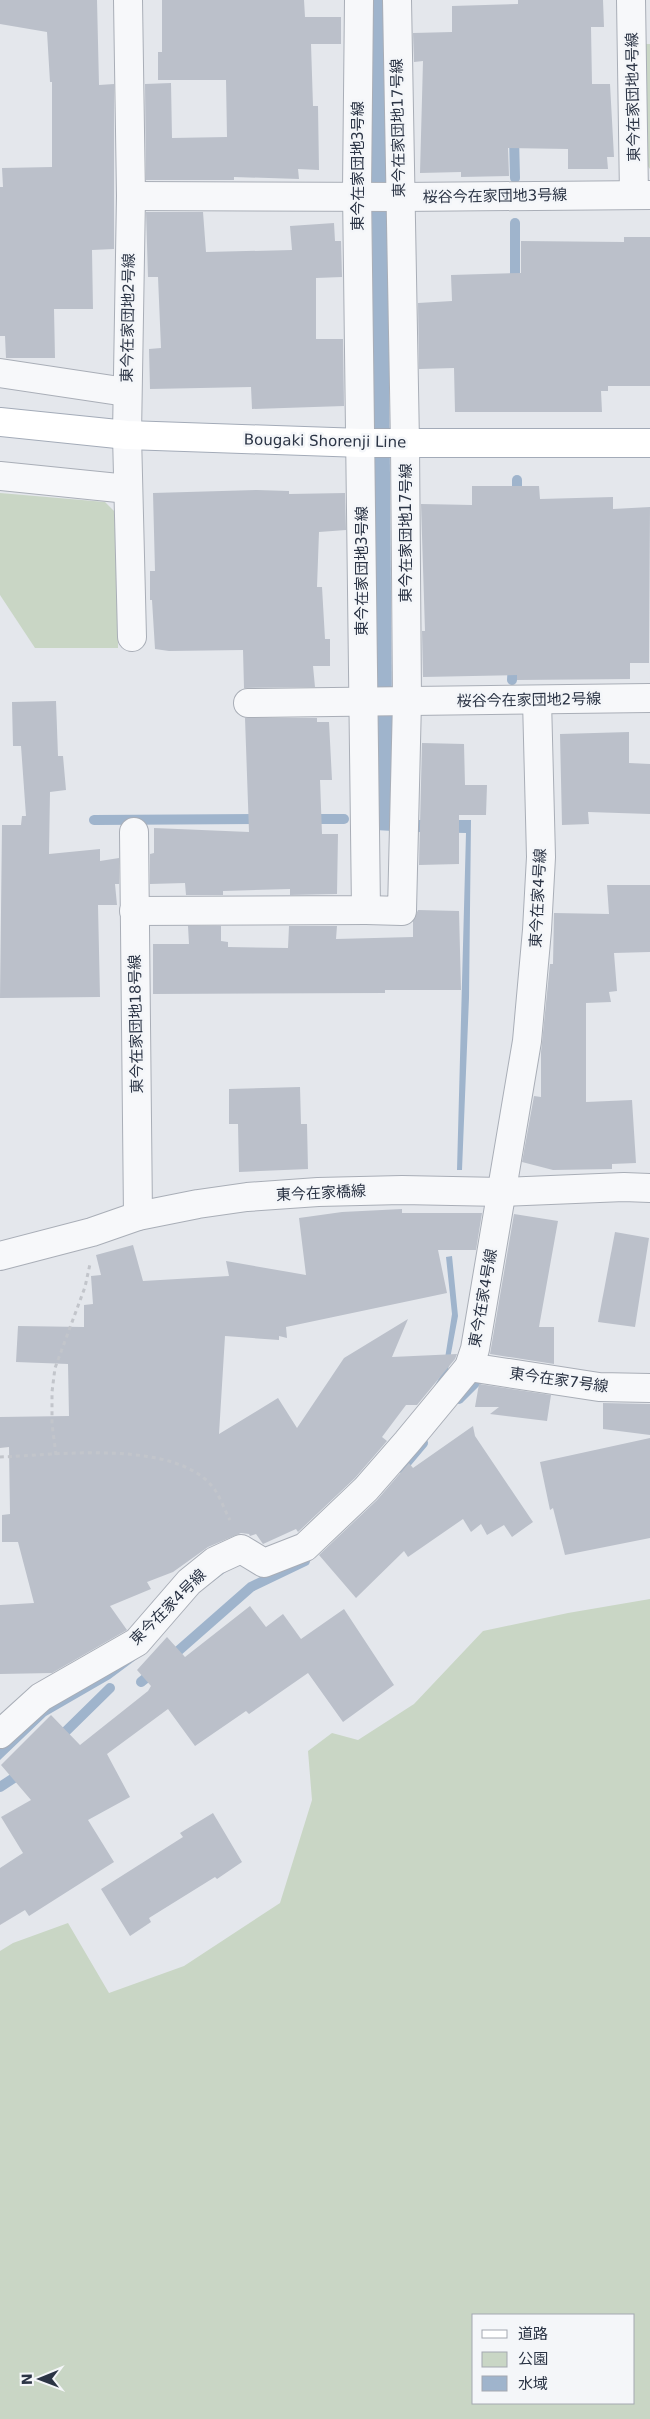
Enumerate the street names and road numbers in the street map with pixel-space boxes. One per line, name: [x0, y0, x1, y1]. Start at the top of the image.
street label: 東今在家団地4号線: [623, 32, 643, 162]
street label: 東今在家団地17号線: [388, 58, 408, 198]
street label: 東今在家団地3号線: [349, 101, 367, 231]
street label: 桜谷今在家団地3号線: [423, 186, 567, 206]
street label: 東今在家団地2号線: [118, 253, 138, 383]
street label: Bougaki Shorenji Line: [244, 431, 406, 451]
street label: 東今在家団地17号線: [397, 463, 415, 603]
street label: 東今在家団地3号線: [353, 506, 371, 636]
street label: 桜谷今在家団地2号線: [457, 690, 601, 710]
street label: 東今在家4号線: [526, 848, 550, 948]
street label: 東今在家団地18号線: [126, 954, 146, 1094]
street label: 東今在家橋線: [276, 1182, 366, 1204]
street label: 東今在家4号線: [465, 1247, 501, 1349]
street label: 東今在家7号線: [508, 1364, 610, 1396]
street label: 東今在家4号線: [126, 1565, 210, 1649]

